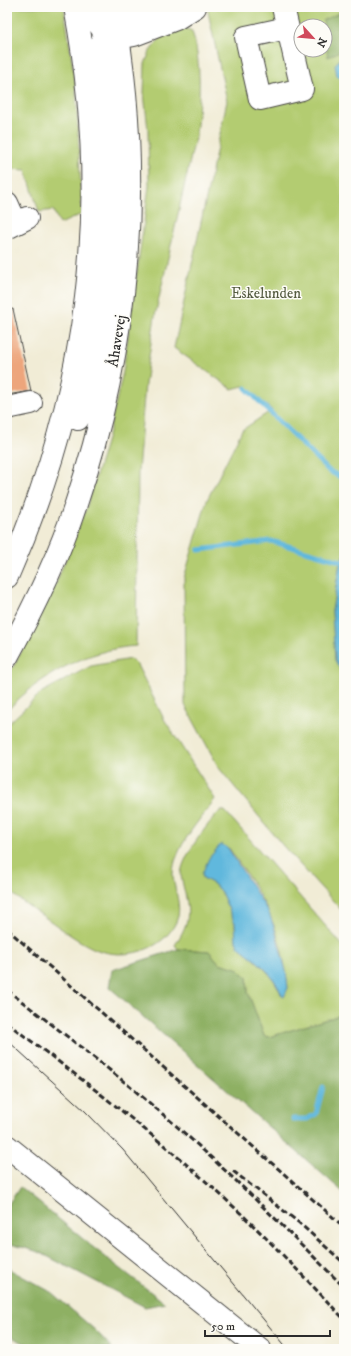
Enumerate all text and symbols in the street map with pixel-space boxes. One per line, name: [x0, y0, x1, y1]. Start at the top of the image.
north arrow: [293, 18, 333, 58]
text: N: [313, 35, 329, 49]
park label: Eskelunden: [231, 284, 301, 303]
street label: Åhavevej: [102, 313, 131, 369]
scale bar: [205, 1312, 330, 1338]
text: 50 m: [211, 1319, 235, 1334]

